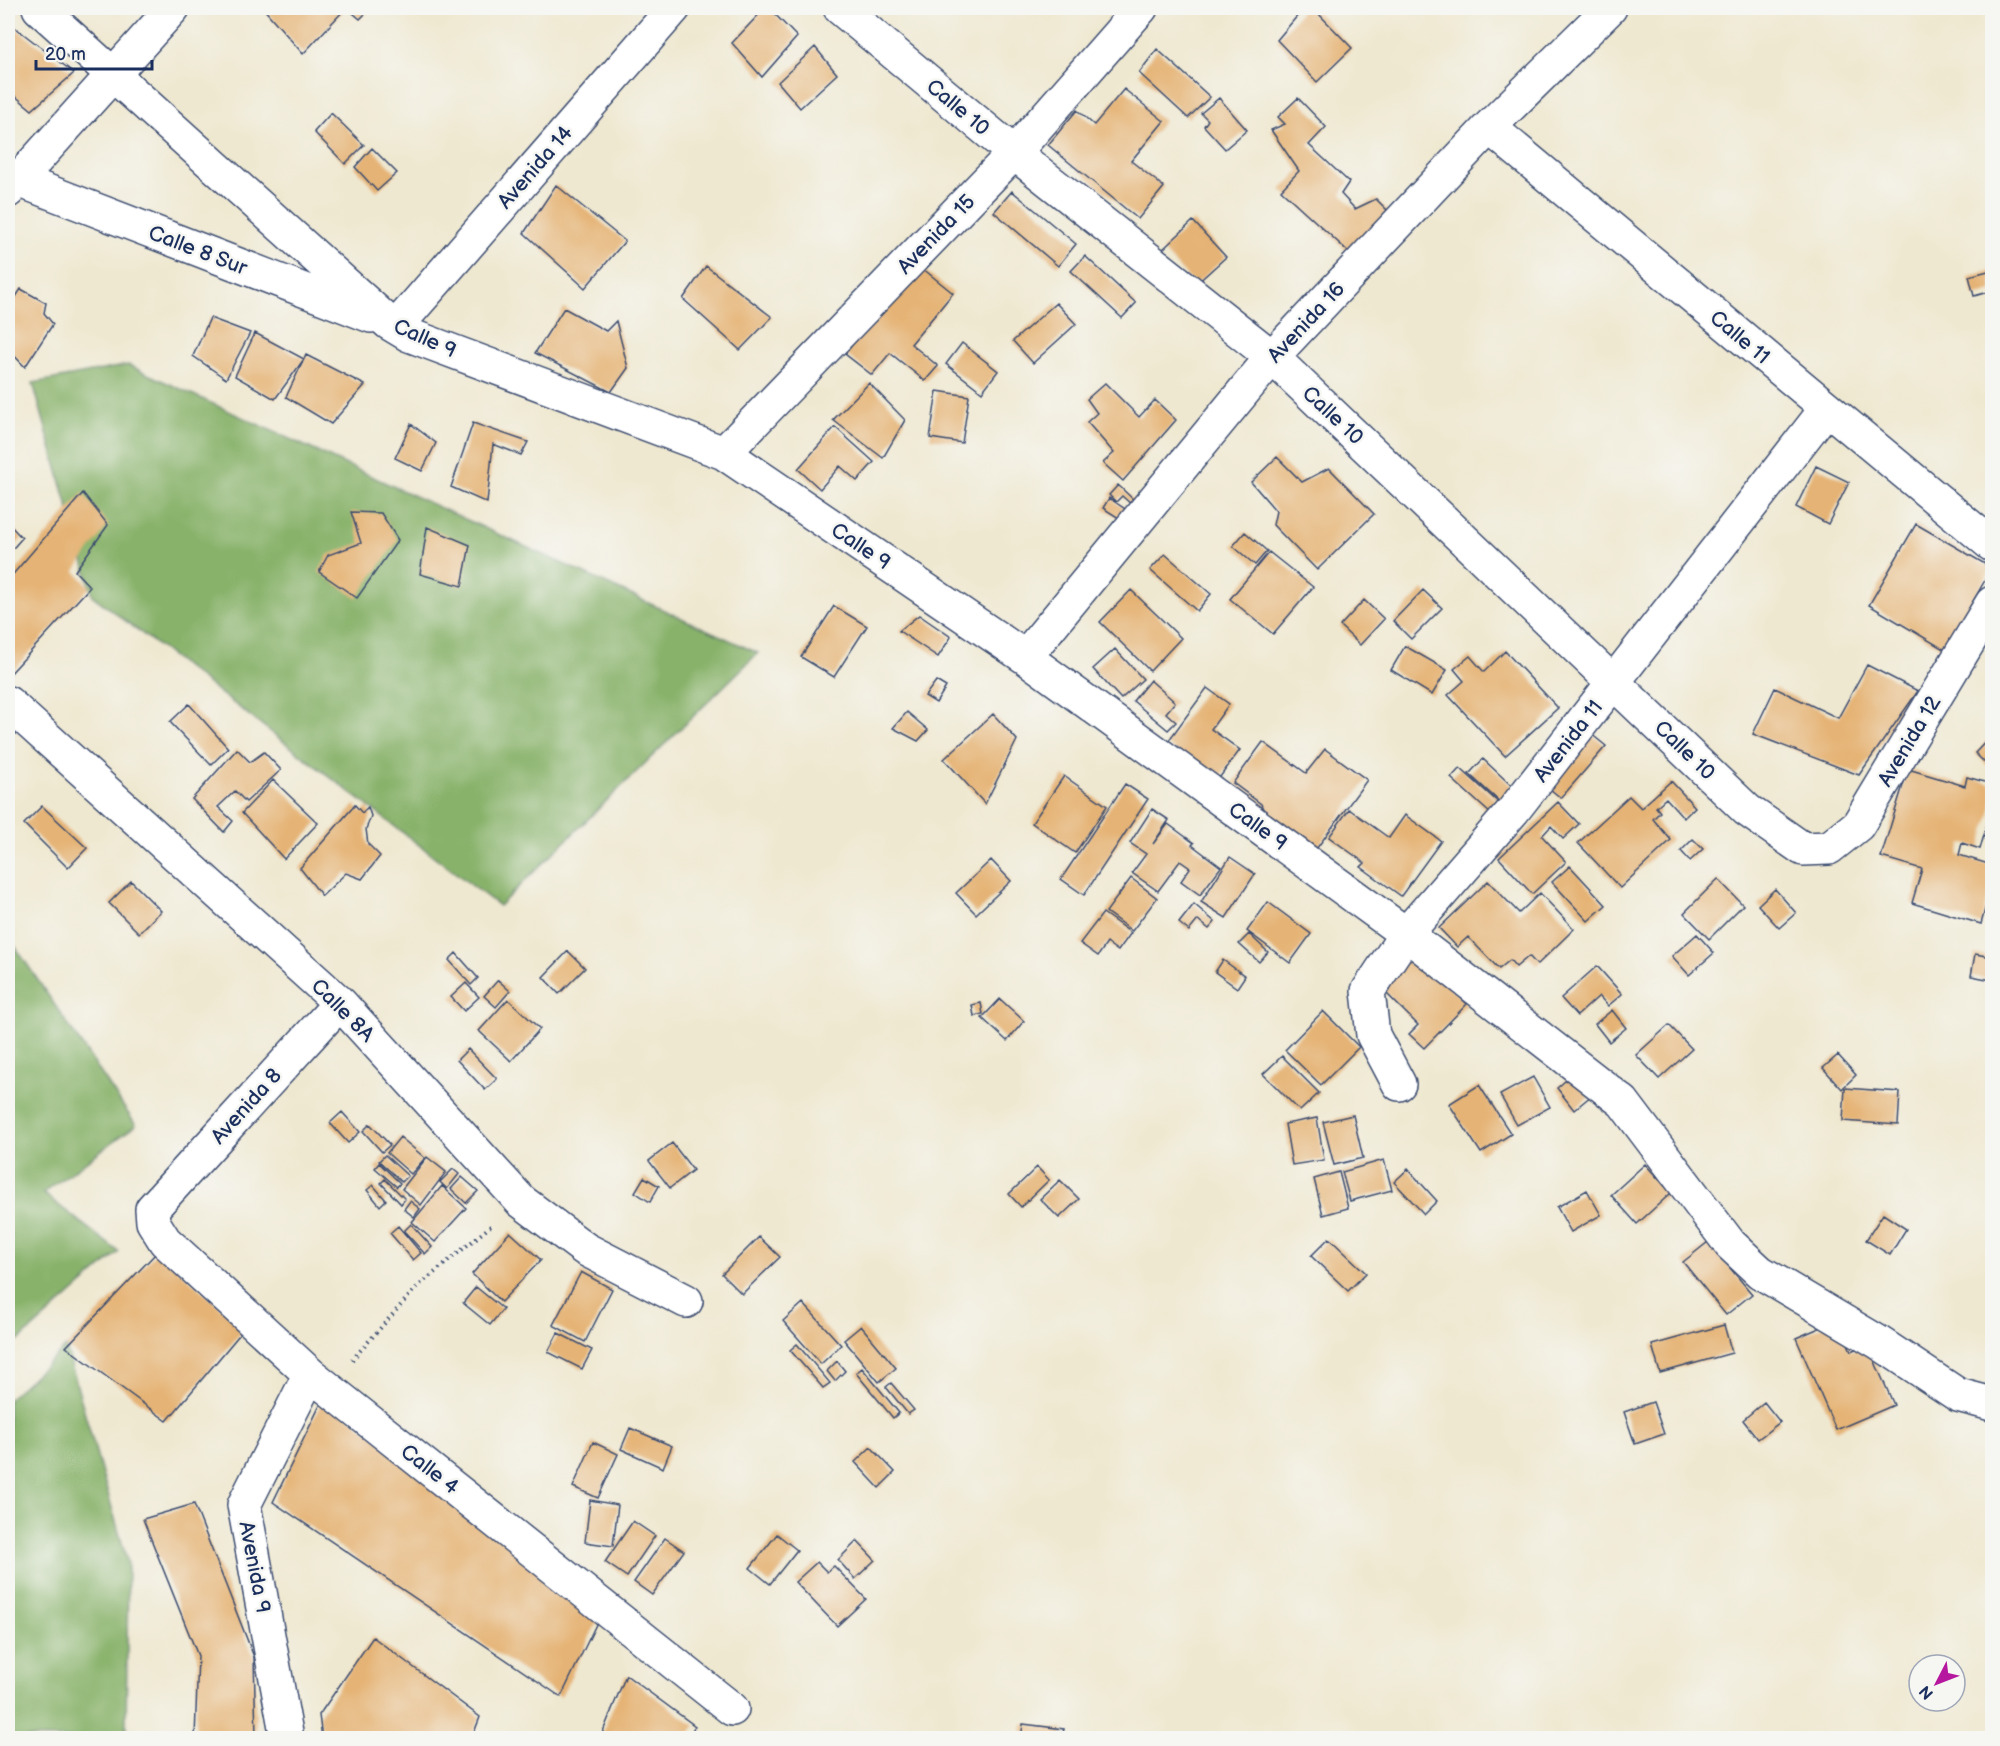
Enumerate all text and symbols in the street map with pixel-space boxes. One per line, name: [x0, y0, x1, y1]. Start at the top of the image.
scale bar: [36, 33, 152, 71]
text: 20 m: [45, 44, 86, 65]
street label: Calle 10: [921, 74, 994, 141]
street label: Avenida 14: [493, 121, 578, 214]
street label: Avenida 15: [892, 189, 980, 279]
street label: Calle 8 Sur: [145, 220, 251, 281]
street label: Avenida 16: [1262, 276, 1350, 368]
street label: Calle 11: [1705, 305, 1775, 370]
street label: Calle 9: [389, 314, 460, 363]
street label: Calle 10: [1297, 381, 1368, 450]
street label: Calle 9: [826, 518, 895, 575]
street label: Avenida 12: [1873, 691, 1947, 791]
street label: Avenida 11: [1529, 695, 1608, 787]
street label: Calle 10: [1649, 715, 1720, 785]
street label: Calle 9: [1224, 797, 1292, 856]
street label: Calle 8A: [306, 974, 380, 1047]
street label: Avenida 8: [206, 1063, 287, 1149]
street label: Calle 4: [396, 1439, 464, 1500]
street label: Avenida 9: [233, 1519, 276, 1615]
north arrow: [1907, 1653, 1967, 1713]
text: N: [1916, 1681, 1938, 1703]

